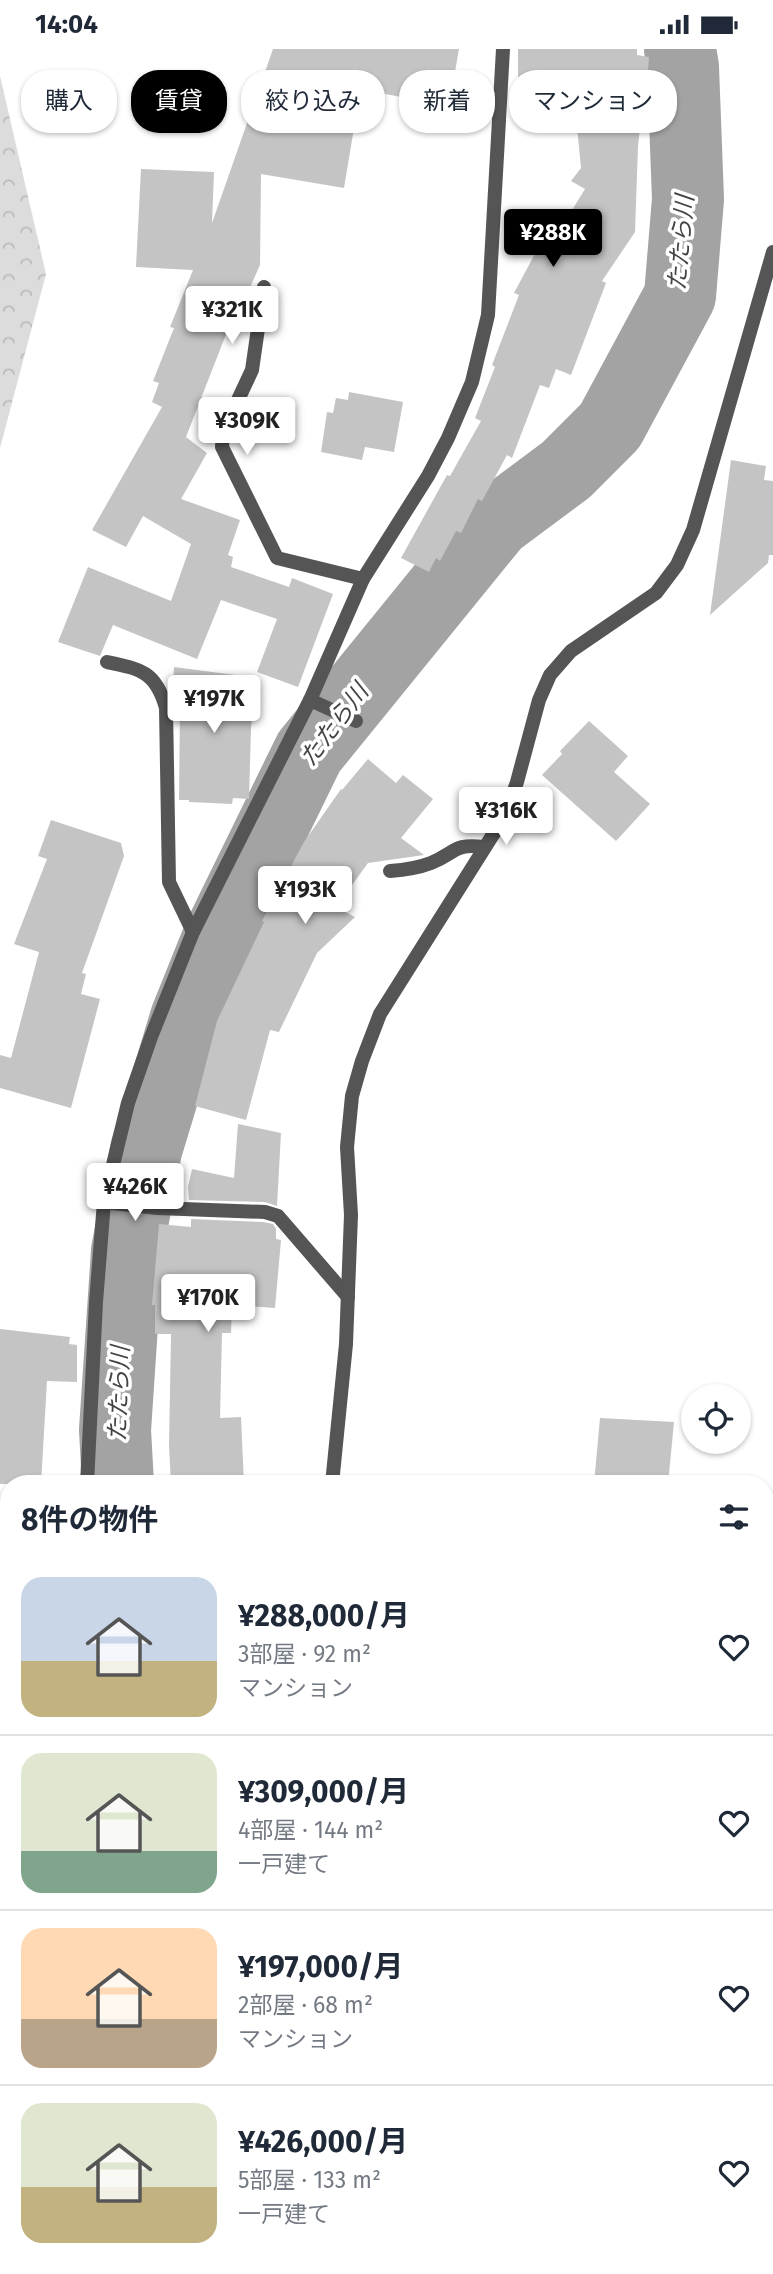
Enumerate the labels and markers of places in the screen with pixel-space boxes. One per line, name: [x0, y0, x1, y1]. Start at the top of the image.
pin: ¥288K: [504, 209, 602, 269]
pin: ¥321K: [183, 287, 281, 346]
pin: ¥309K: [198, 397, 296, 457]
pin: ¥197K: [165, 675, 263, 735]
pin: ¥316K: [457, 787, 555, 847]
pin: ¥193K: [256, 867, 354, 926]
pin: ¥426K: [86, 1163, 184, 1223]
pin: ¥170K: [159, 1275, 257, 1334]

